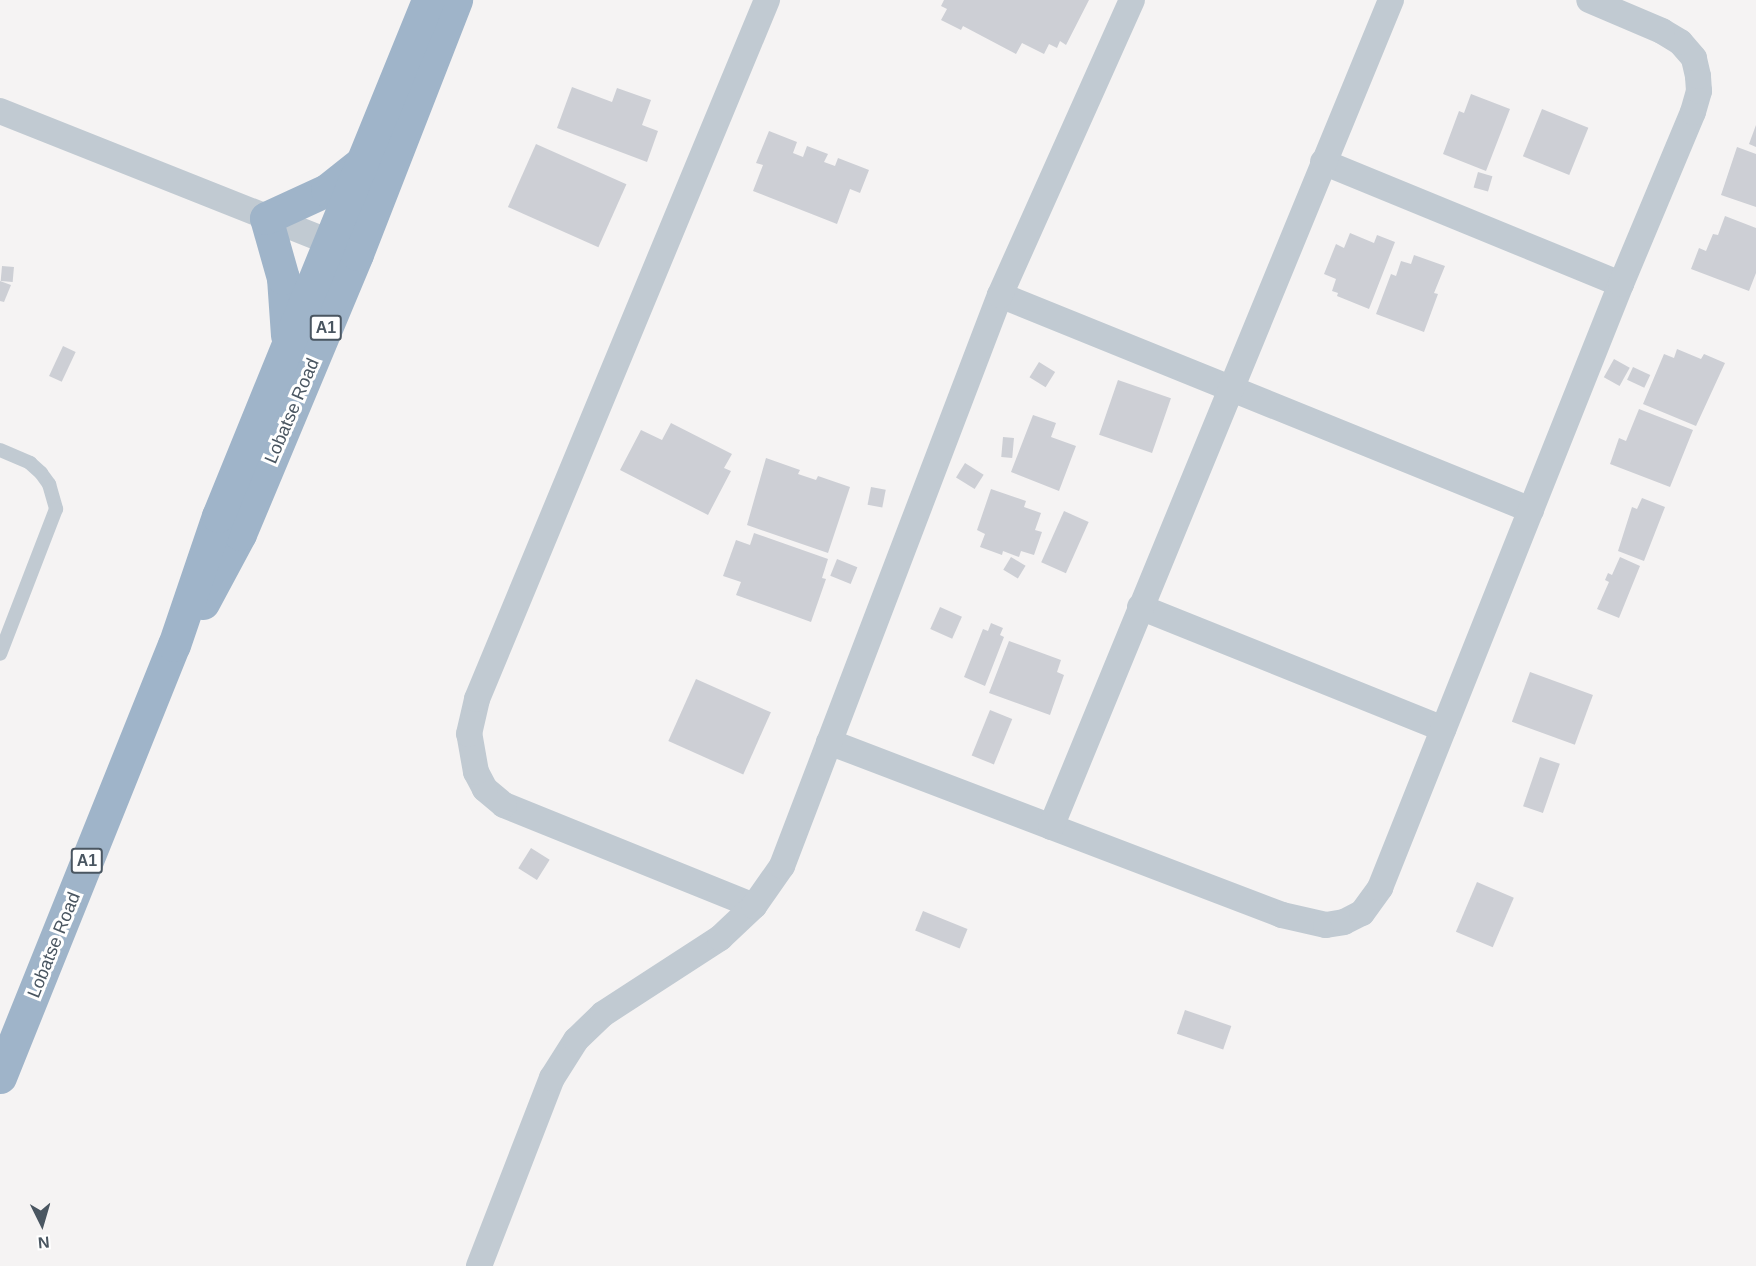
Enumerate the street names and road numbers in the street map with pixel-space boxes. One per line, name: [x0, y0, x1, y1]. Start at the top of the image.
road number: A1: [310, 315, 342, 341]
street label: Lobatse Road: [260, 355, 324, 467]
road number: A1: [70, 848, 104, 874]
street label: Lobatse Road: [23, 889, 85, 1001]

